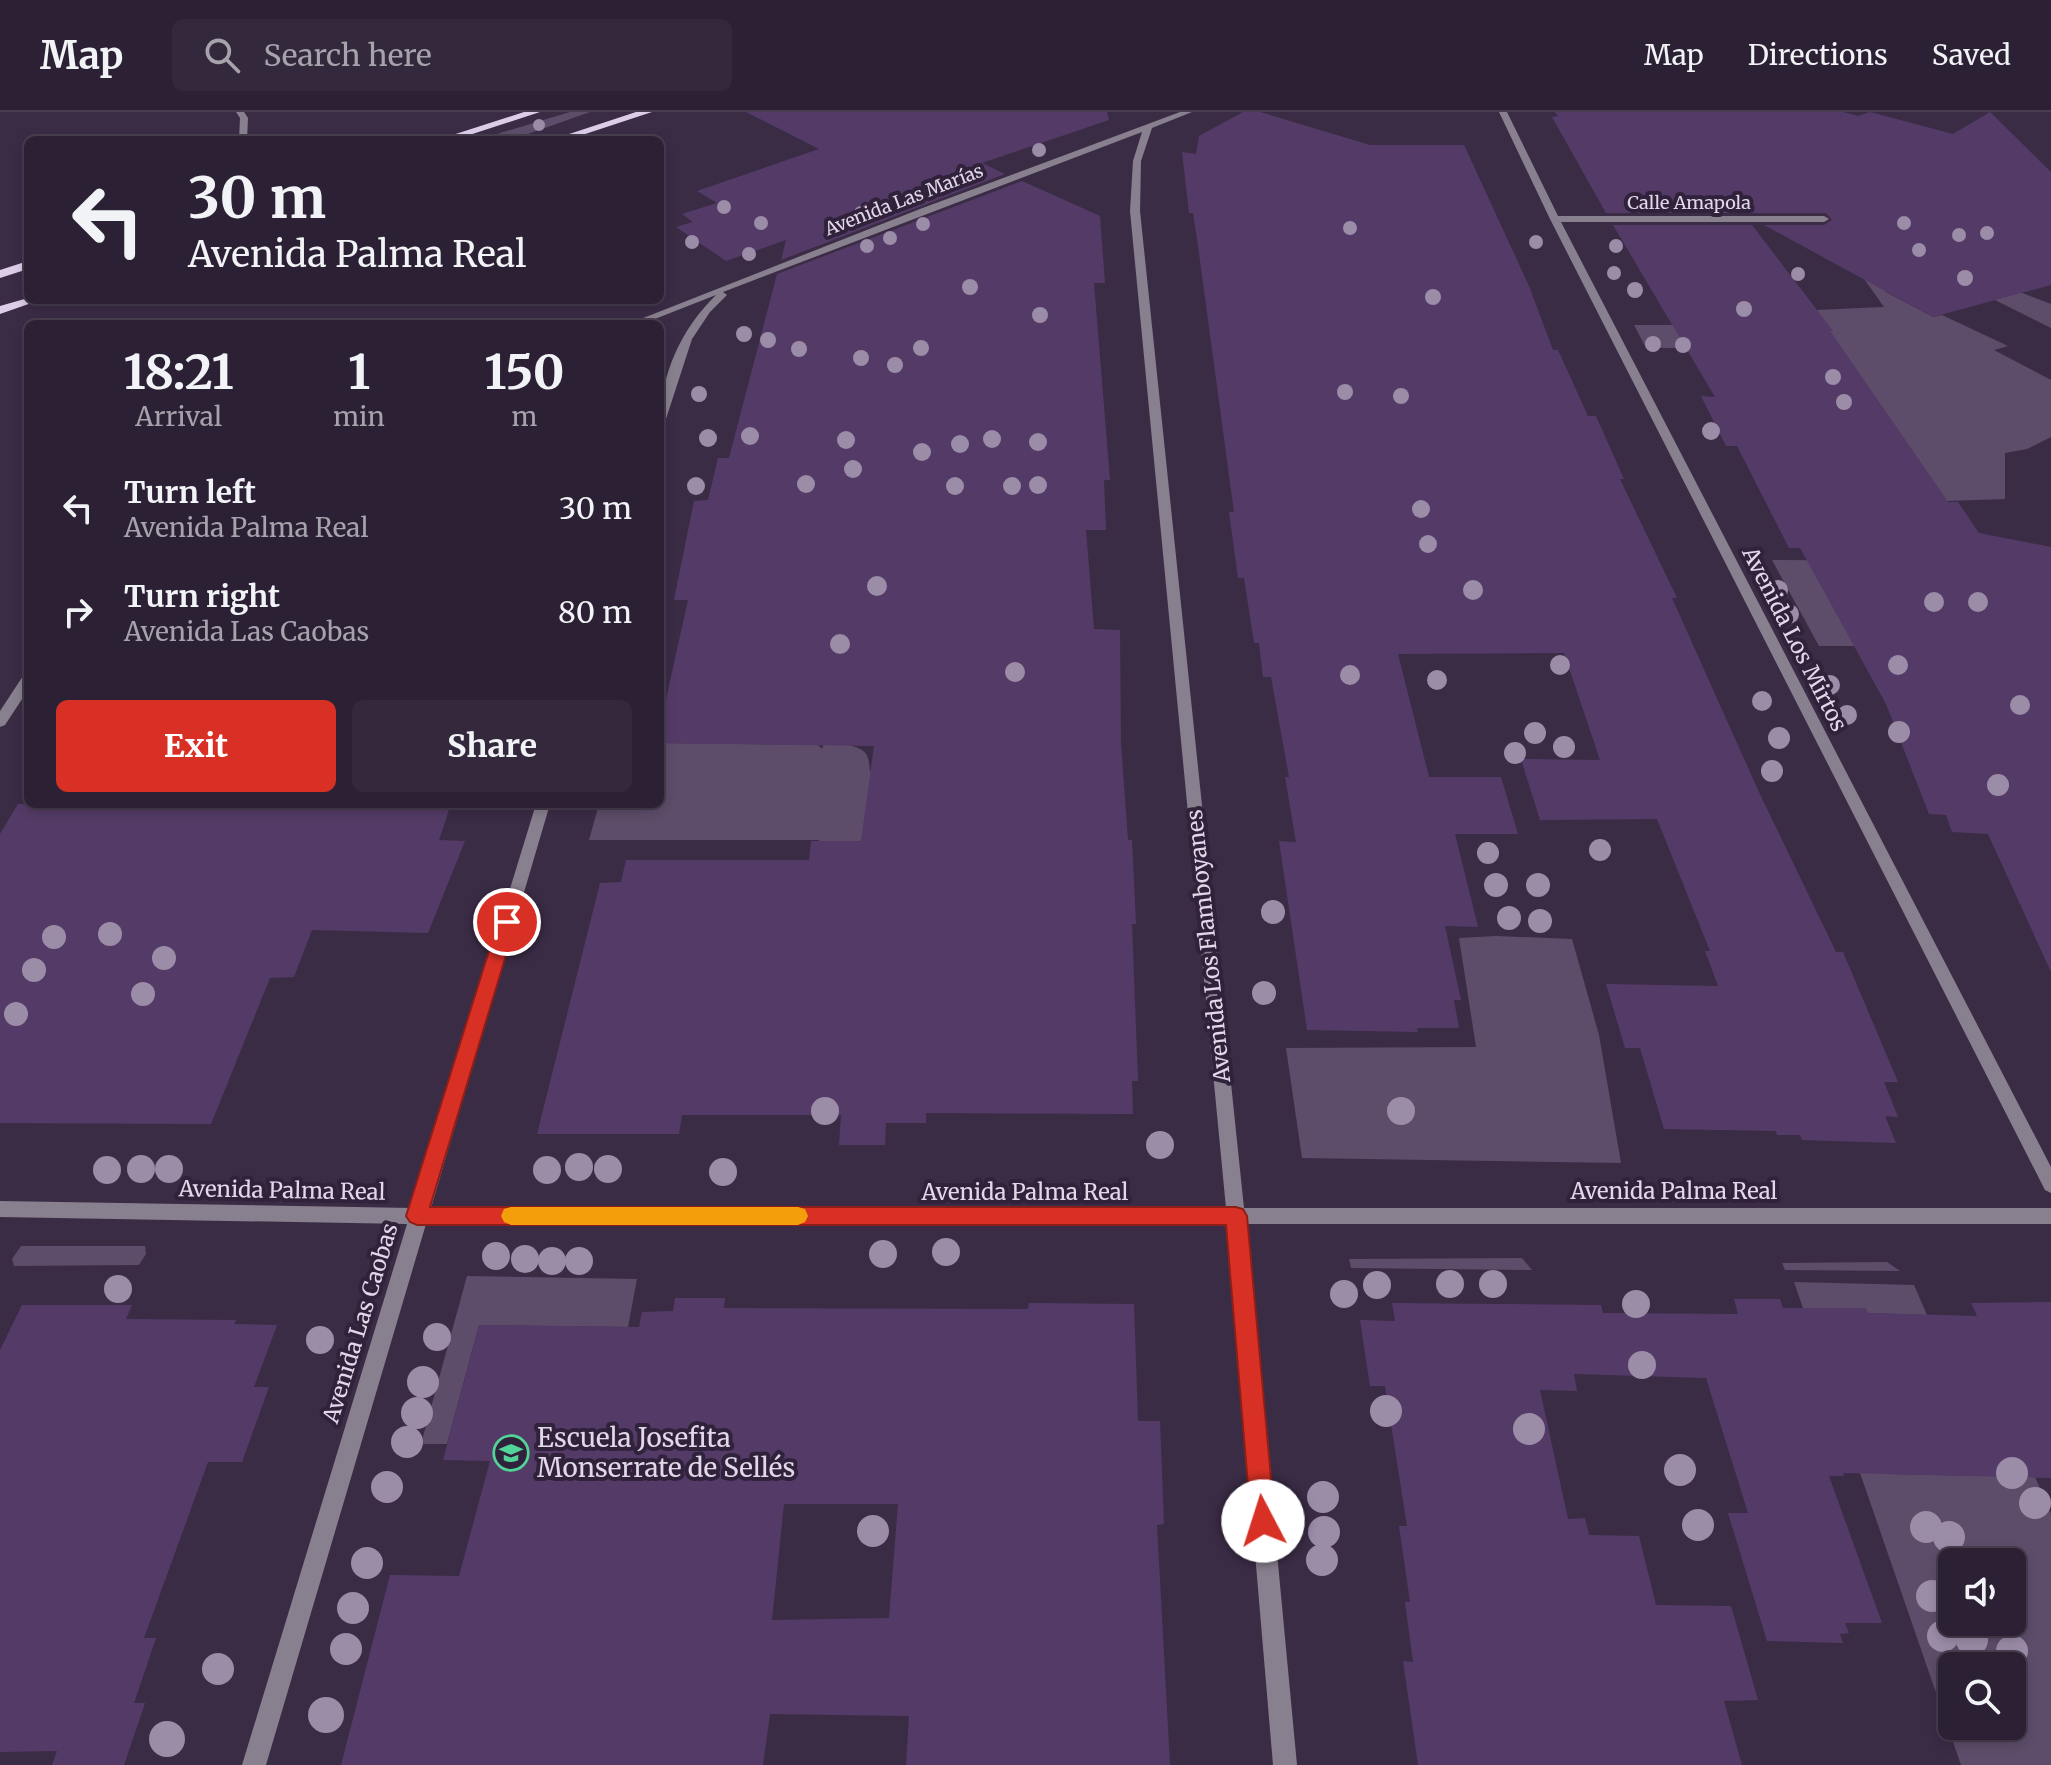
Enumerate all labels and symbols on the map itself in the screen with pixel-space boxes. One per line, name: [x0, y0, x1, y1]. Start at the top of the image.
street label: Avenida Las Marías: [820, 159, 987, 241]
street label: Calle Amapola: [1627, 191, 1751, 214]
street label: Avenida Los Mirtos: [1736, 541, 1854, 736]
street label: Avenida Los Flamboyanes: [1180, 808, 1236, 1085]
pin: [473, 888, 541, 956]
street label: Avenida Palma Real: [177, 1174, 386, 1206]
street label: Avenida Palma Real: [1570, 1177, 1778, 1205]
street label: Avenida Palma Real: [921, 1178, 1129, 1206]
street label: Avenida Las Caobas: [316, 1220, 404, 1427]
place label: Escuela Josefita Monserrate de Sellés: [537, 1421, 795, 1484]
school or university icon: Escuela Josefita Monserrate de Sellés: [492, 1434, 530, 1472]
position arrow: [1221, 1479, 1305, 1563]

